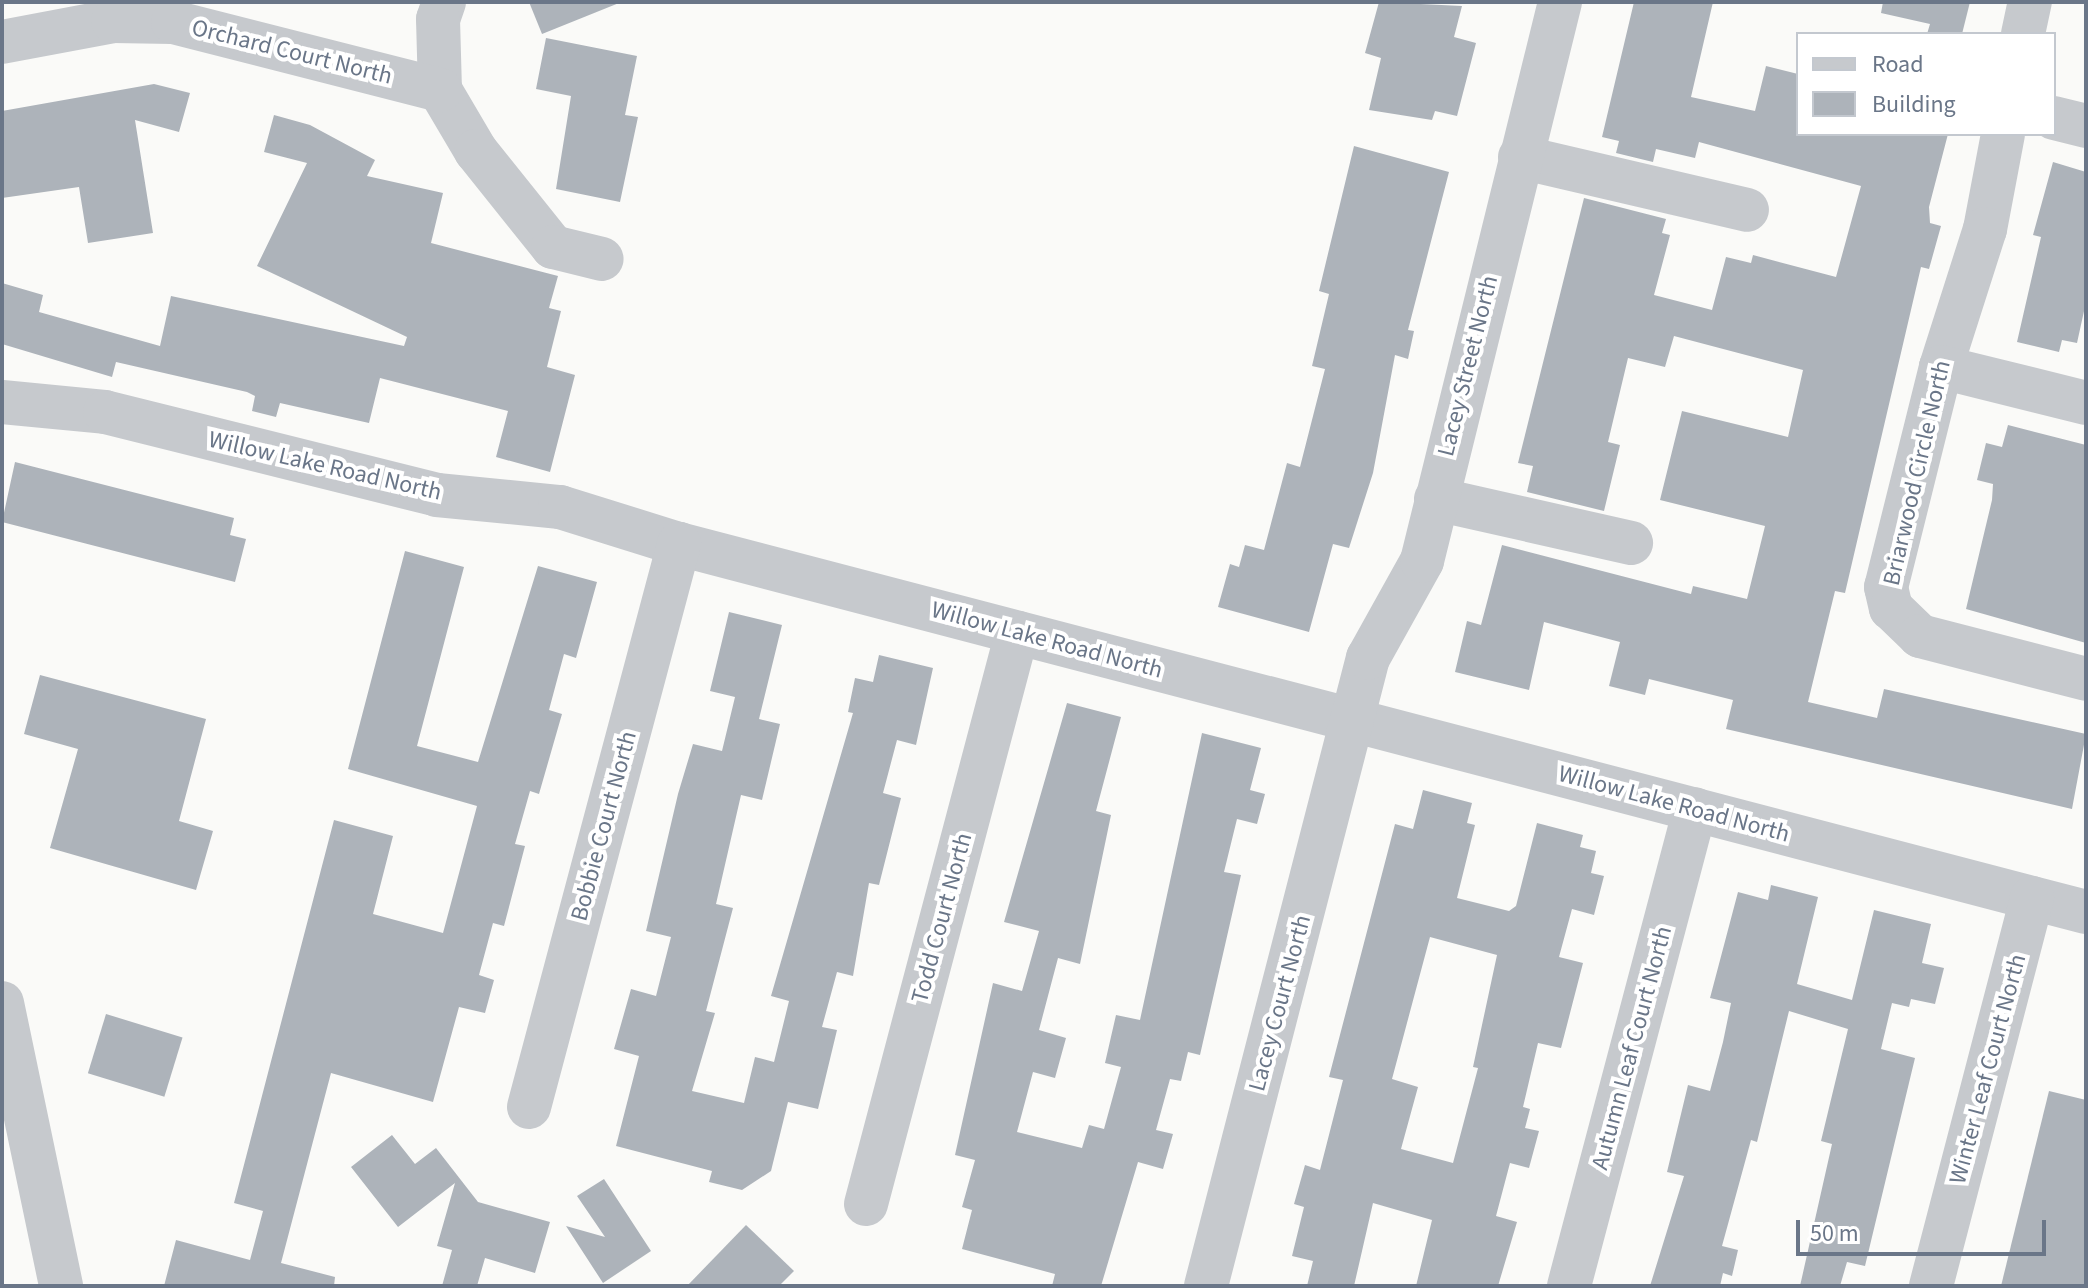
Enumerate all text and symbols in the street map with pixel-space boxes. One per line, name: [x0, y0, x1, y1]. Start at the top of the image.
street label: Orchard Court North: [189, 13, 395, 91]
legend: [1796, 32, 2056, 136]
text: Road: [1872, 47, 1924, 82]
text: Building: [1872, 87, 1956, 122]
street label: Lacey Street North: [1432, 273, 1504, 459]
street label: Briarwood Circle North: [1877, 358, 1957, 588]
street label: Willow Lake Road North: [206, 425, 444, 507]
street label: Willow Lake Road North: [928, 595, 1166, 685]
street label: Bobbie Court North: [565, 728, 643, 924]
street label: Willow Lake Road North: [1555, 759, 1793, 849]
street label: Todd Court North: [905, 830, 979, 1006]
street label: Lacey Court North: [1243, 912, 1317, 1094]
street label: Autumn Leaf Court North: [1586, 923, 1678, 1173]
street label: Winter Leaf Court North: [1943, 951, 2033, 1187]
scale bar: [1800, 1204, 2050, 1254]
text: 50 m: [1810, 1216, 1859, 1251]

